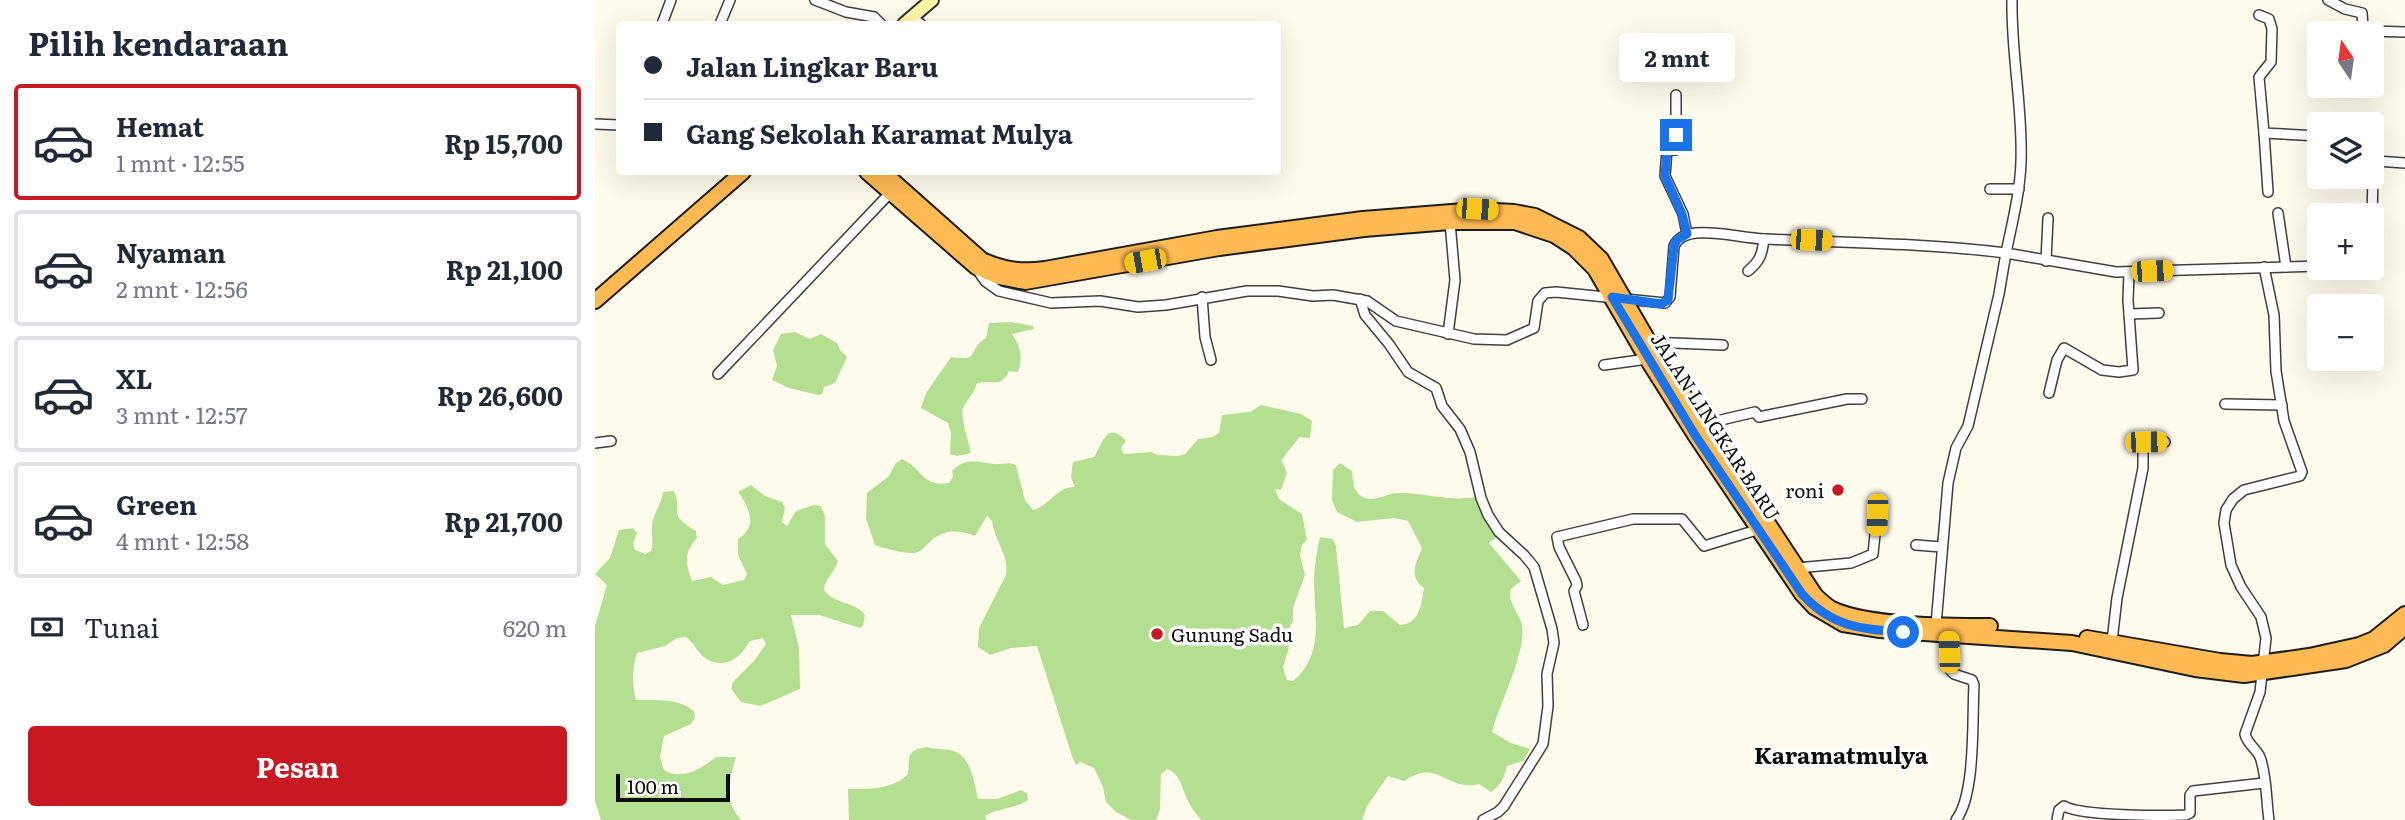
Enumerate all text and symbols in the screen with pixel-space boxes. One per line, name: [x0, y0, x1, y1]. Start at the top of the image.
text: Pilih kendaraan: [28, 18, 288, 66]
north arrow: [2307, 21, 2383, 98]
map controls: [2307, 21, 2384, 371]
callout: 2 mnt: [1618, 33, 1734, 82]
text: 2 mnt: [1644, 40, 1710, 74]
text: Jalan Lingkar Baru: [686, 46, 938, 85]
text: Hemat: [116, 106, 204, 145]
icon: car: [32, 111, 95, 174]
button: layers: [2307, 112, 2384, 189]
text: Gang Sekolah Karamat Mulya: [686, 113, 1073, 152]
route end: [1660, 119, 1692, 151]
text: Rp 15,700: [444, 123, 563, 162]
text: 1 mnt · 12:55: [116, 145, 245, 179]
car: [1456, 197, 1499, 221]
button: +: [2307, 203, 2384, 280]
car: [1790, 229, 1833, 251]
text: Nyaman: [116, 232, 226, 271]
icon: car: [32, 237, 95, 300]
car: [1123, 247, 1168, 275]
text: Rp 21,100: [446, 249, 563, 288]
car: [2131, 260, 2174, 282]
text: 2 mnt · 12:56: [116, 271, 248, 305]
button: −: [2307, 294, 2384, 371]
street label: JALAN LINGKAR BARU: [1645, 327, 1787, 525]
text: XL: [116, 358, 153, 397]
icon: car: [32, 363, 95, 426]
text: Rp 26,600: [437, 375, 563, 414]
text: 3 mnt · 12:57: [116, 397, 248, 431]
car: [2125, 431, 2168, 453]
place label: roni: [1785, 476, 1824, 504]
marker: roni: [1830, 482, 1846, 498]
text: Green: [116, 484, 197, 523]
icon: car: [32, 489, 95, 552]
car: [1866, 494, 1889, 536]
text: Rp 21,700: [444, 501, 563, 540]
text: 4 mnt · 12:58: [116, 523, 249, 557]
text: Tunai: [84, 607, 159, 646]
icon: cash: [28, 608, 66, 646]
text: 620 m: [503, 610, 567, 644]
route start: [1887, 616, 1919, 648]
place label: Gunung Sadu: [1171, 620, 1293, 648]
marker: Gunung Sadu: [1149, 626, 1165, 642]
car: [1938, 631, 1961, 673]
button: Pesan: [28, 726, 567, 806]
district label: Karamatmulya: [1754, 737, 1929, 771]
scale bar: [616, 771, 730, 803]
text: 100 m: [627, 772, 679, 800]

